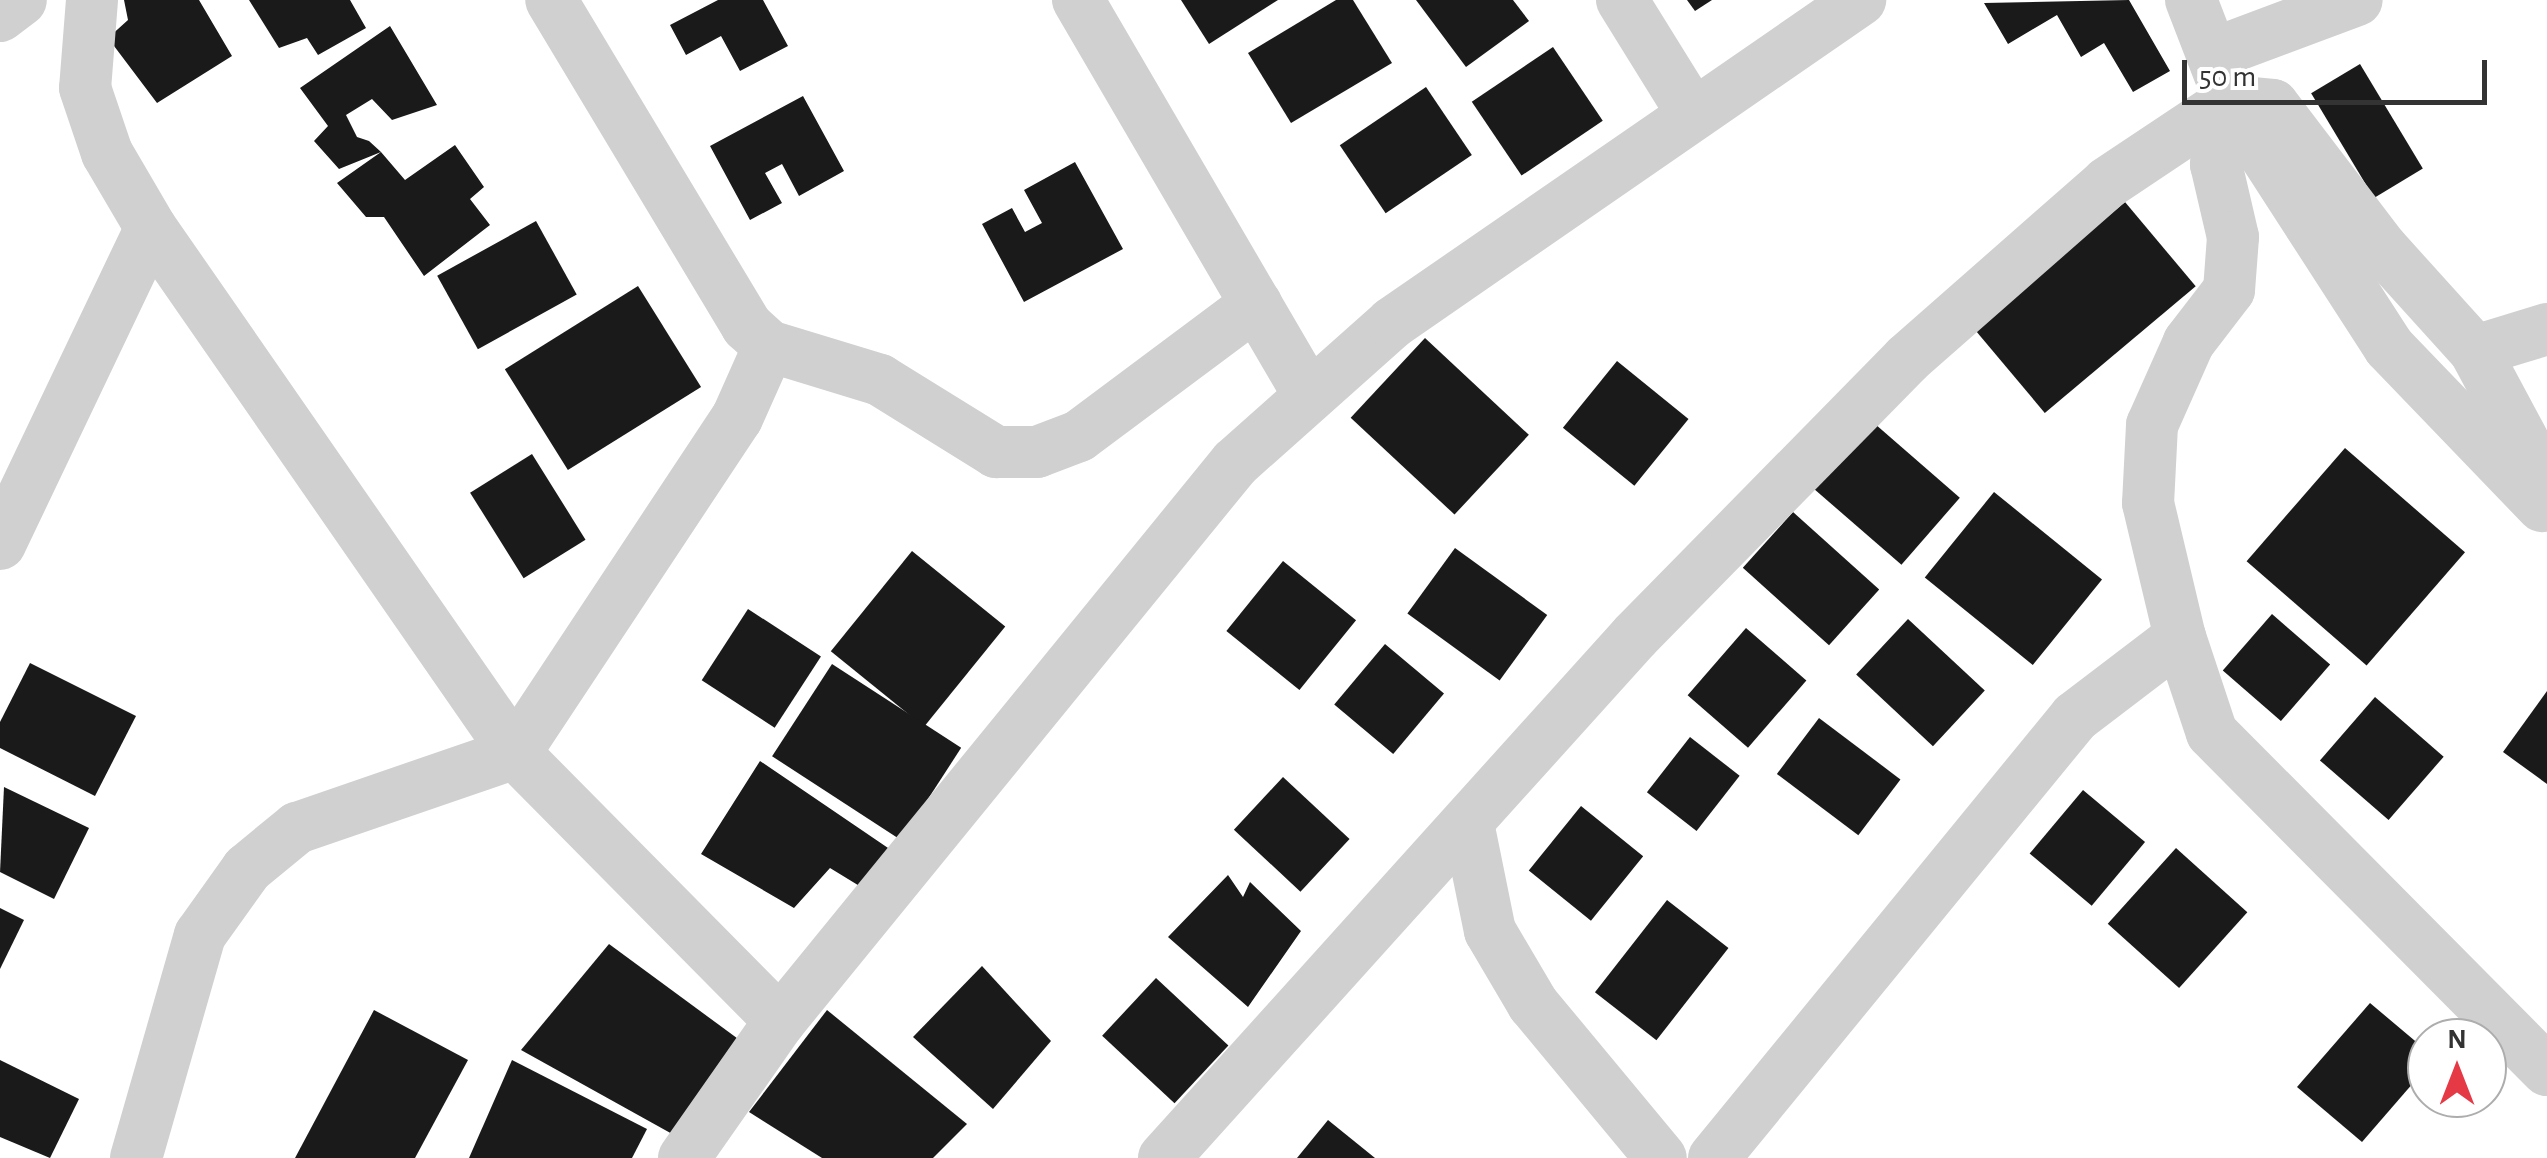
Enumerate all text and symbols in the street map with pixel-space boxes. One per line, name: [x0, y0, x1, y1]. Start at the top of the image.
scale bar: [2187, 40, 2492, 102]
text: 50 m: [2199, 62, 2256, 92]
north arrow: [2407, 1018, 2507, 1118]
text: N: [2447, 1026, 2467, 1054]

